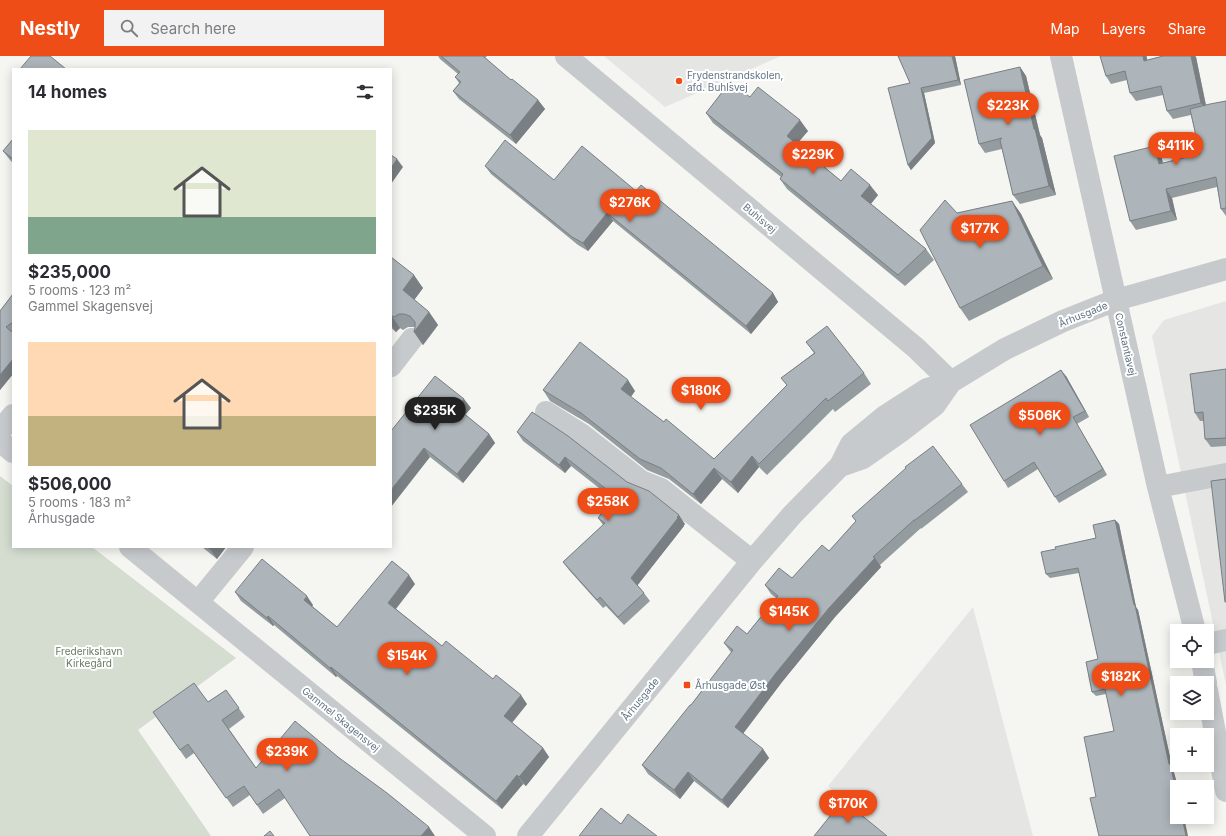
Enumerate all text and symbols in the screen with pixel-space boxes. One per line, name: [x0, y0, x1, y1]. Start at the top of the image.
search box: [104, 10, 384, 46]
text: Nestly: [20, 17, 80, 40]
icon: search: [118, 17, 140, 39]
text: Search here: [150, 19, 236, 38]
text: Map: [1051, 20, 1080, 37]
text: Layers: [1102, 20, 1146, 37]
text: Share: [1168, 20, 1206, 37]
place label: Frydenstrandskolen, afd. Buhlsvej: [687, 69, 783, 93]
marker: Frydenstrandskolen, afd. Buhlsvej: [674, 76, 684, 86]
icon: filters: [354, 81, 376, 103]
text: 14 homes: [28, 82, 107, 102]
pin: $223K: [980, 92, 1036, 126]
text: $223K: [987, 97, 1029, 113]
pin: $411K: [1148, 132, 1204, 166]
text: $411K: [1157, 137, 1195, 153]
pin: $229K: [785, 141, 841, 175]
text: $229K: [792, 146, 834, 162]
icon: home: [166, 156, 238, 228]
pin: $276K: [602, 189, 658, 223]
text: $276K: [609, 194, 651, 210]
street label: Buhlsvej: [741, 201, 779, 235]
pin: $177K: [952, 215, 1008, 249]
text: $177K: [961, 220, 999, 236]
text: $235,000: [28, 262, 111, 282]
text: 5 rooms · 123 m²: [28, 282, 131, 298]
text: Gammel Skagensvej: [28, 298, 153, 314]
street label: Århusgade: [1056, 298, 1109, 329]
street label: Constantiavej: [1113, 311, 1139, 377]
icon: home: [166, 368, 238, 440]
pin: $180K: [673, 377, 729, 411]
text: $180K: [681, 382, 721, 398]
pin: $235K: [407, 397, 463, 431]
text: $235K: [414, 402, 456, 418]
pin: $506K: [1012, 402, 1068, 436]
text: $506K: [1018, 407, 1062, 423]
text: $506,000: [28, 474, 112, 494]
pin: $258K: [580, 488, 636, 522]
text: $258K: [587, 493, 629, 509]
text: 5 rooms · 183 m²: [28, 494, 131, 510]
text: Århusgade: [28, 510, 95, 526]
pin: $145K: [761, 598, 817, 632]
text: $145K: [769, 603, 809, 619]
map controls: [1170, 624, 1214, 824]
button: locate: [1170, 624, 1214, 668]
pin: $154K: [379, 642, 435, 676]
park label: Frederikshavn Kirkegård: [55, 645, 123, 669]
text: $154K: [387, 647, 427, 663]
pin: $182K: [1093, 663, 1149, 697]
text: $182K: [1101, 668, 1141, 684]
street label: Århusgade: [618, 674, 661, 723]
button: layers: [1170, 676, 1214, 720]
place label: Århusgade Øst: [695, 678, 766, 691]
marker: Århusgade Øst: [682, 680, 692, 690]
street label: Gammel Skagensvej: [300, 684, 382, 754]
button: +: [1170, 728, 1214, 772]
pin: $239K: [259, 738, 315, 772]
text: $239K: [266, 743, 308, 759]
button: −: [1170, 780, 1214, 824]
pin: $170K: [820, 790, 876, 824]
text: $170K: [828, 795, 868, 811]

